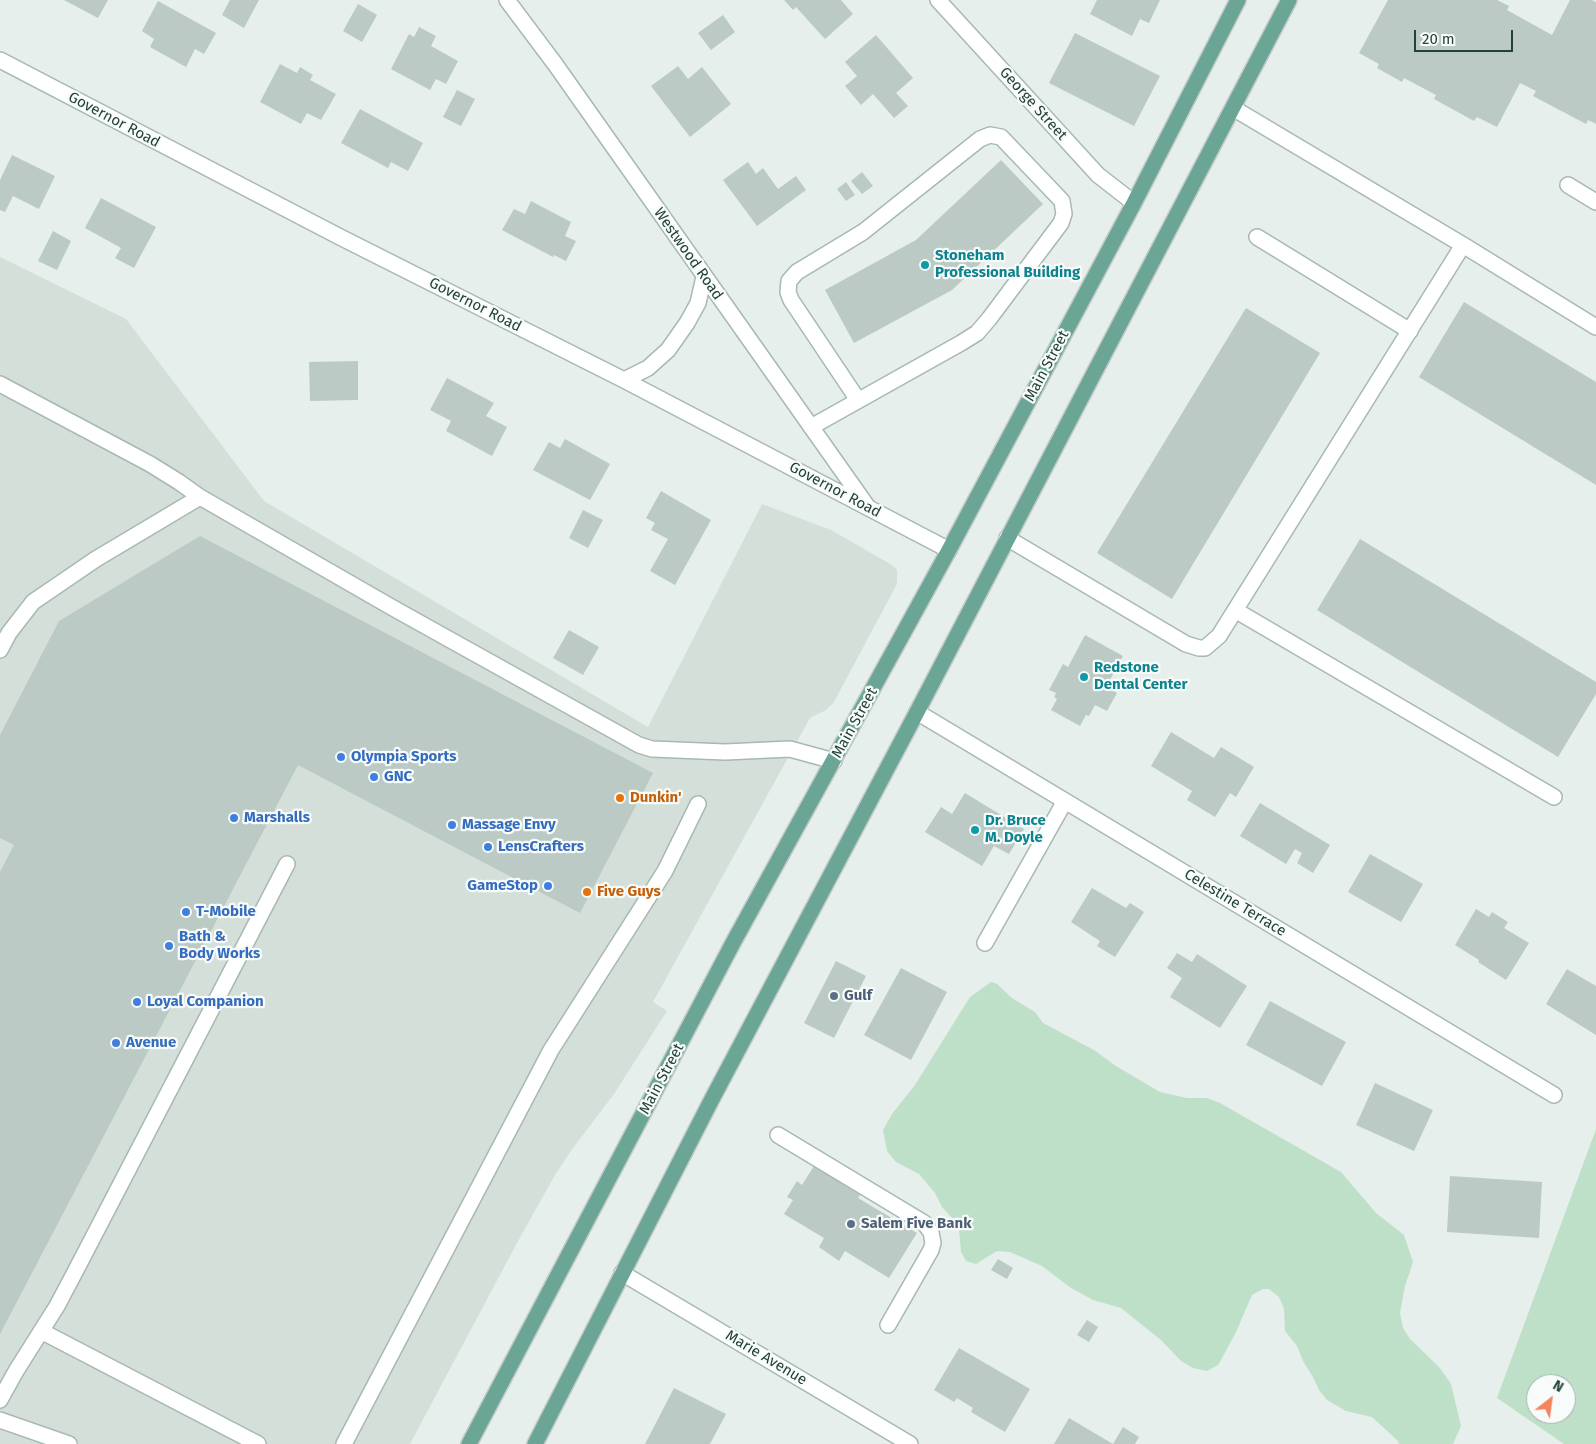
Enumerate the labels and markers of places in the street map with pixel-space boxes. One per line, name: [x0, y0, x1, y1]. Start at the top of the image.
place label: Stoneham Professional Building: [935, 247, 1080, 282]
marker: Stoneham Professional Building: [919, 259, 931, 271]
place label: Redstone Dental Center: [1094, 659, 1187, 694]
marker: Redstone Dental Center: [1078, 671, 1090, 683]
place label: Olympia Sports: [351, 748, 456, 766]
marker: Olympia Sports: [335, 751, 347, 763]
place label: GNC: [384, 768, 412, 786]
marker: GNC: [368, 771, 380, 783]
place label: Dunkin': [630, 789, 682, 807]
marker: Dunkin': [614, 792, 626, 804]
place label: Marshalls: [244, 809, 310, 827]
marker: Marshalls: [228, 812, 240, 824]
place label: Dr. Bruce M. Doyle: [985, 812, 1046, 847]
place label: Massage Envy: [462, 816, 556, 834]
marker: Massage Envy: [446, 819, 458, 831]
marker: Dr. Bruce M. Doyle: [969, 824, 981, 836]
place label: LensCrafters: [498, 838, 584, 856]
marker: LensCrafters: [482, 841, 494, 853]
place label: GameStop: [467, 877, 538, 895]
marker: GameStop: [542, 880, 554, 892]
place label: Five Guys: [597, 883, 661, 901]
marker: Five Guys: [581, 886, 593, 898]
place label: T-Mobile: [196, 903, 256, 921]
marker: T-Mobile: [180, 906, 192, 918]
place label: Bath & Body Works: [179, 928, 260, 963]
marker: Bath & Body Works: [163, 940, 175, 952]
place label: Gulf: [844, 987, 872, 1005]
marker: Gulf: [828, 990, 840, 1002]
place label: Loyal Companion: [147, 993, 264, 1011]
marker: Loyal Companion: [131, 996, 143, 1008]
place label: Avenue: [126, 1034, 176, 1052]
marker: Avenue: [110, 1037, 122, 1049]
place label: Salem Five Bank: [861, 1215, 971, 1233]
marker: Salem Five Bank: [845, 1218, 857, 1230]

